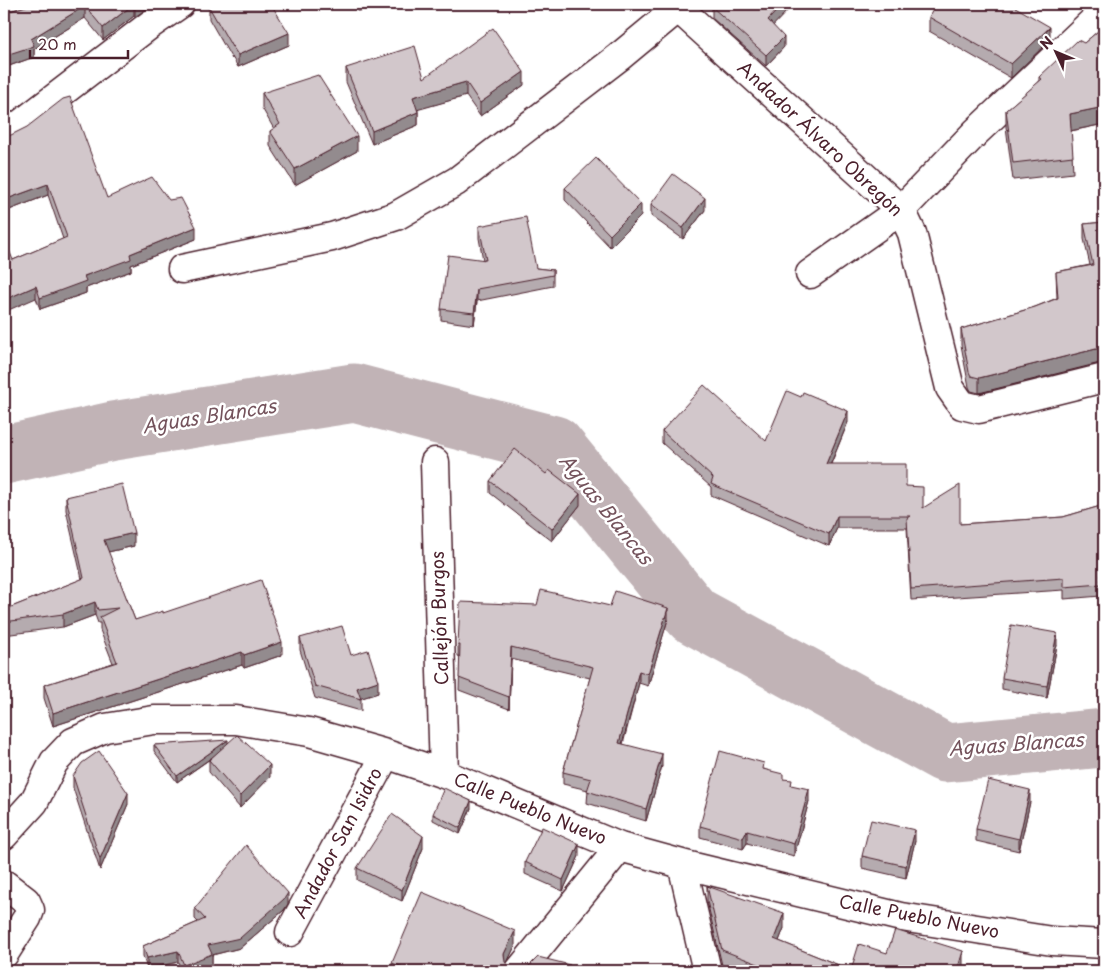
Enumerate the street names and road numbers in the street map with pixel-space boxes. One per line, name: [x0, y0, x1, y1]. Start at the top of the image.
street label: Andador Álvaro Obregón: [732, 54, 910, 222]
street label: Callejón Burgos: [423, 550, 454, 686]
street label: Andador San Isidro: [285, 762, 388, 923]
street label: Calle Pueblo Nuevo: [450, 765, 611, 851]
street label: Calle Pueblo Nuevo: [837, 887, 1002, 944]

